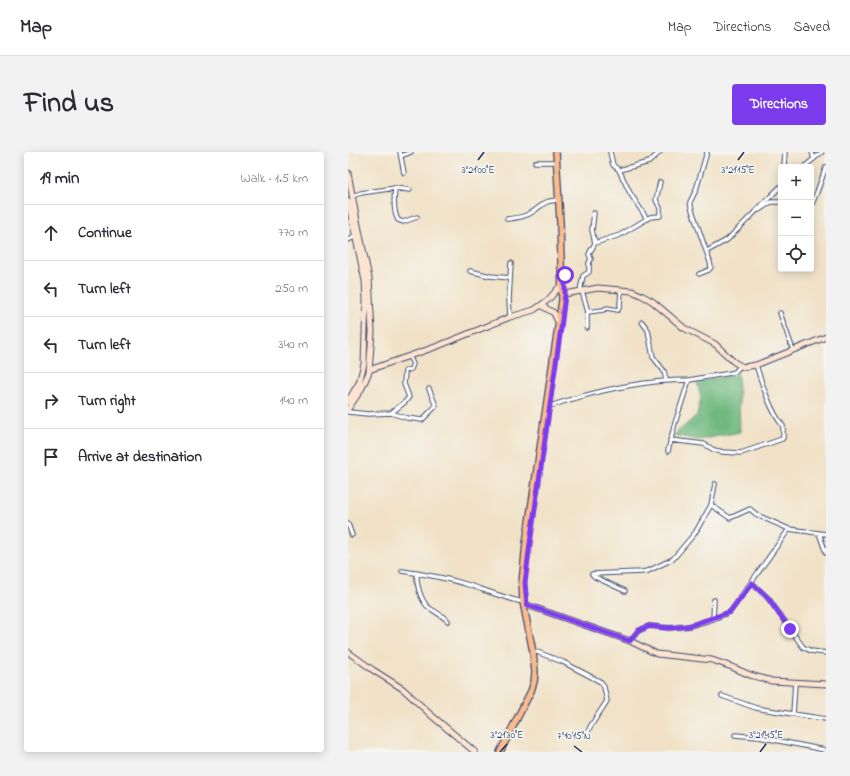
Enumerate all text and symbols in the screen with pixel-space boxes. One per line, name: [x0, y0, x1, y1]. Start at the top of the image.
text: Map: [20, 14, 52, 41]
text: Map: [668, 17, 691, 38]
text: Directions: [713, 17, 771, 38]
text: Saved: [793, 17, 830, 38]
text: Find us: [24, 84, 114, 125]
button: Directions: [732, 84, 826, 125]
text: 3°21'00"E: [461, 163, 495, 178]
text: 3°21'15"E: [721, 163, 755, 178]
map controls: [778, 164, 814, 272]
button: +: [778, 164, 814, 200]
text: 19 min: [40, 166, 79, 191]
text: Walk · 1.5 km: [241, 169, 308, 188]
button: −: [778, 200, 814, 236]
icon: ahead: [40, 222, 62, 244]
text: Continue: [78, 222, 132, 244]
text: 770 m: [278, 223, 308, 242]
button: locate: [778, 236, 814, 272]
route start: [556, 266, 574, 284]
icon: left: [40, 278, 62, 300]
text: Turn left: [78, 278, 131, 300]
text: 250 m: [275, 279, 308, 298]
icon: left: [40, 334, 62, 356]
text: Turn left: [78, 334, 131, 356]
text: 340 m: [278, 335, 308, 354]
icon: right: [40, 390, 62, 412]
text: Turn right: [78, 390, 136, 412]
text: 140 m: [280, 391, 308, 410]
icon: arrive: [40, 446, 62, 468]
text: Arrive at destination: [78, 446, 202, 468]
route end: [781, 620, 799, 638]
text: 3°21'30"E: [491, 728, 523, 743]
text: 3°21'45"E: [749, 728, 783, 743]
text: 7°10'15"N: [557, 729, 591, 744]

